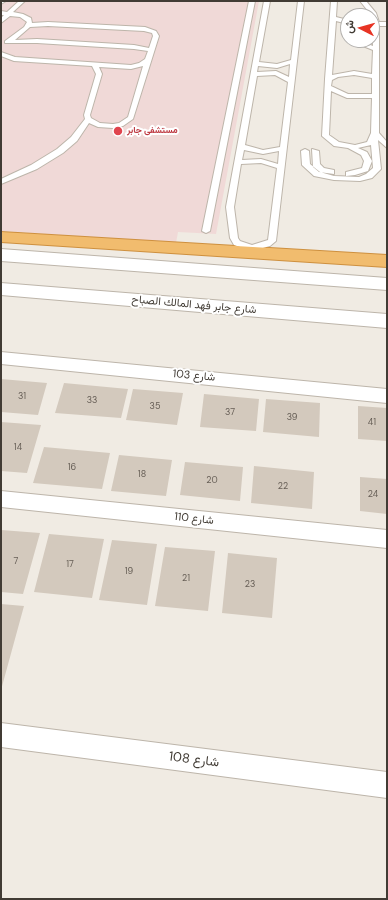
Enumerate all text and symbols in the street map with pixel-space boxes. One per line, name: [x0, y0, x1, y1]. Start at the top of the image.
north arrow: [340, 8, 380, 48]
text: ش: [341, 20, 357, 34]
marker: مستشفى جابر: [112, 125, 124, 137]
place label: مستشفى جابر: [127, 126, 178, 136]
street label: شارع جابر فهد المالك الصباح: [131, 293, 257, 317]
street label: شارع 103: [172, 368, 216, 384]
house number: 31: [18, 392, 26, 402]
house number: 33: [87, 396, 97, 406]
house number: 35: [150, 402, 160, 412]
house number: 37: [225, 408, 235, 418]
house number: 39: [287, 413, 297, 423]
house number: 41: [368, 418, 376, 428]
house number: 14: [14, 443, 22, 453]
house number: 16: [68, 463, 76, 473]
house number: 18: [138, 470, 146, 480]
house number: 20: [206, 476, 218, 486]
house number: 22: [278, 482, 288, 492]
house number: 24: [368, 490, 378, 500]
street label: شارع 110: [174, 510, 214, 528]
house number: 7: [14, 557, 18, 567]
house number: 17: [66, 560, 74, 570]
house number: 19: [125, 567, 133, 577]
house number: 21: [182, 574, 190, 584]
house number: 23: [245, 580, 255, 590]
street label: شارع 108: [168, 749, 220, 771]

